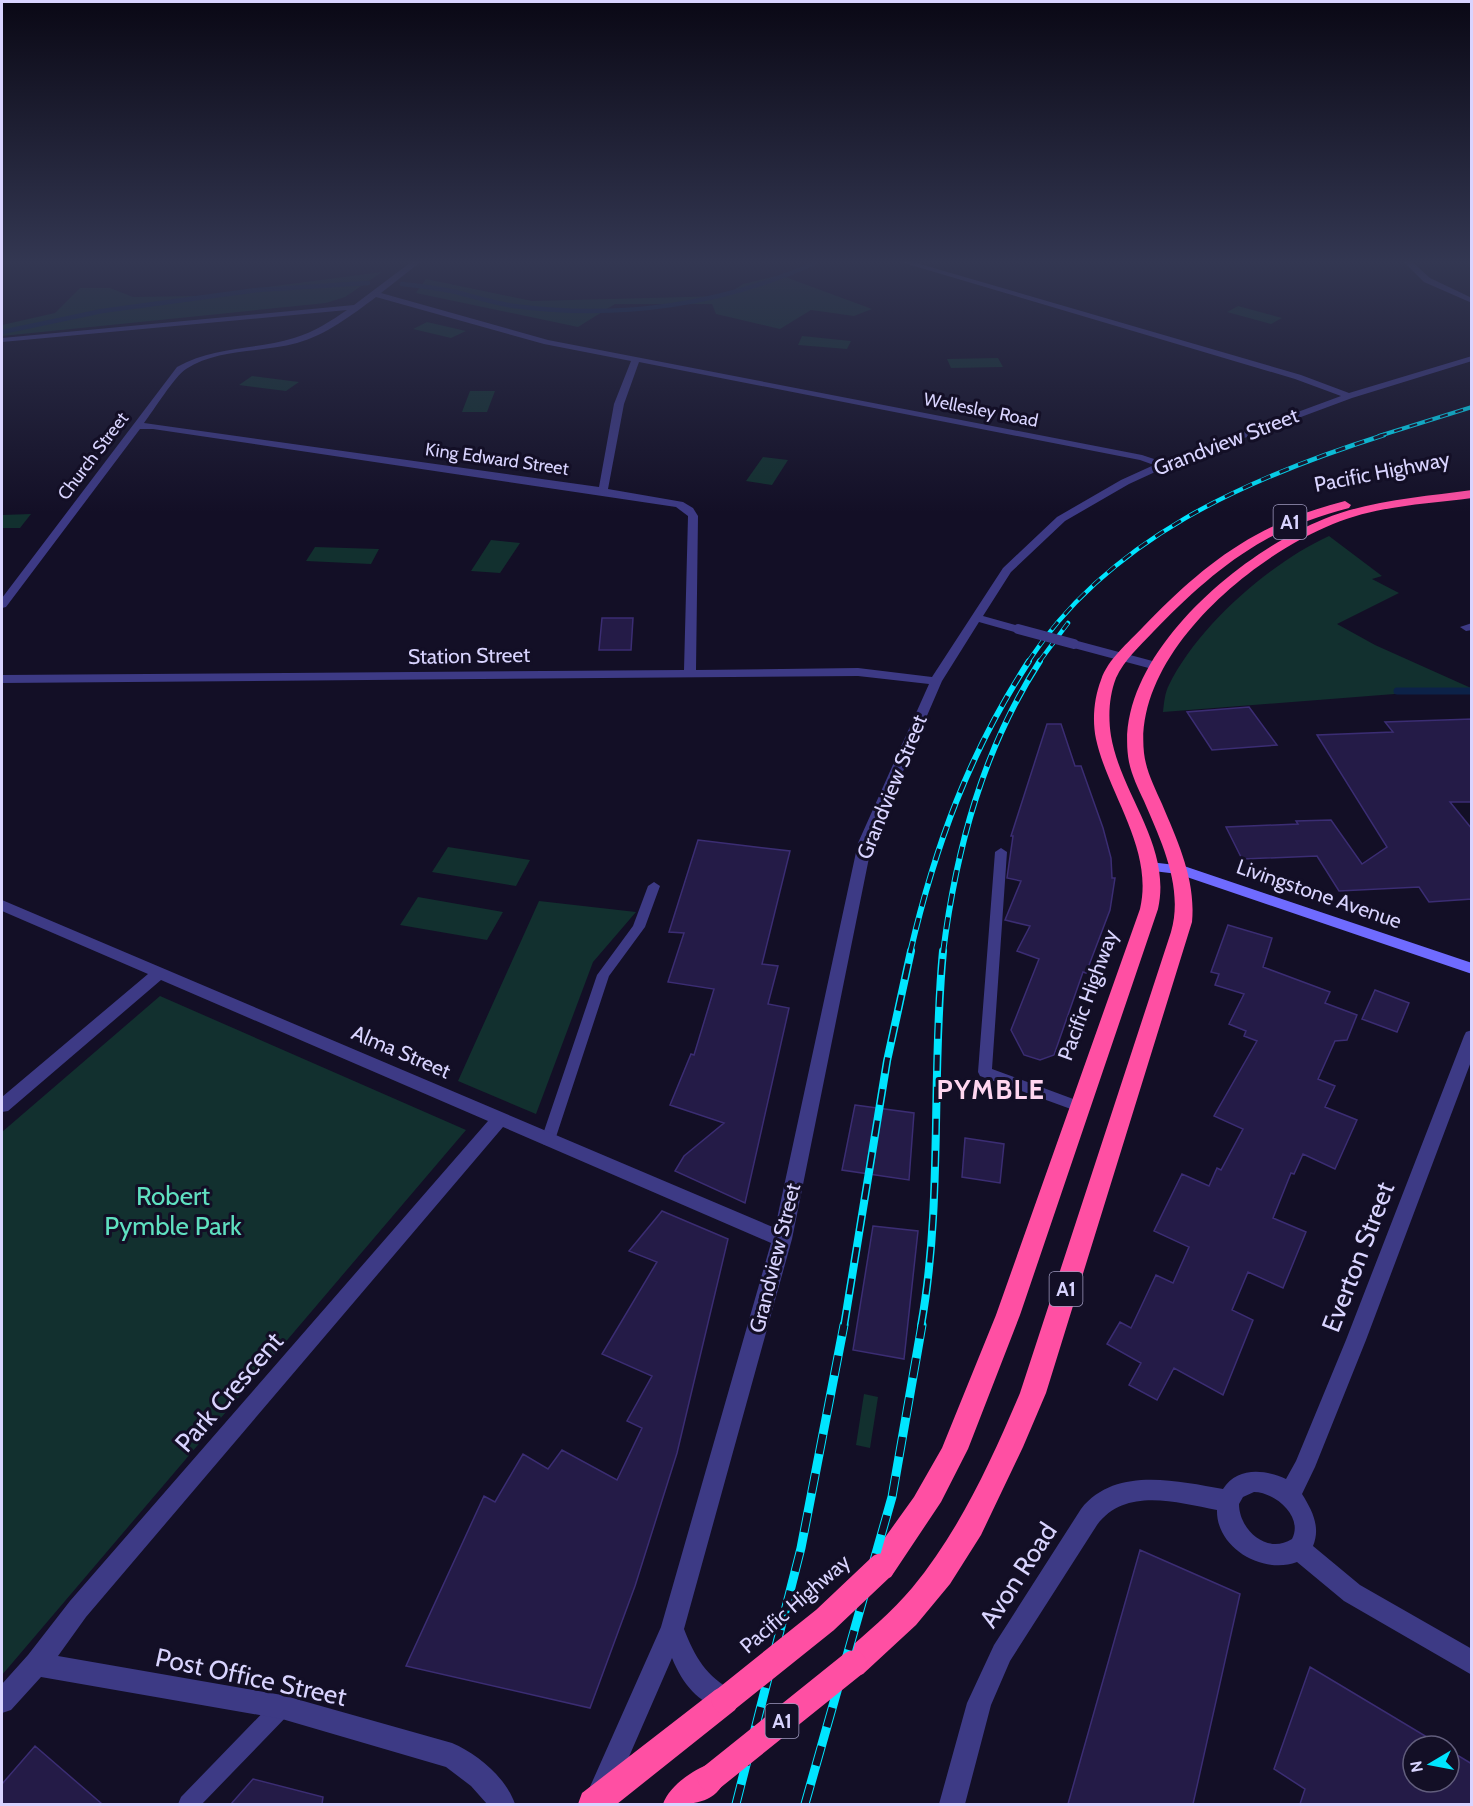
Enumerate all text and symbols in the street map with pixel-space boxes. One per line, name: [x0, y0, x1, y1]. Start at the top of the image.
street label: Wellesley Road: [922, 388, 1040, 432]
street label: Grandview Street: [1150, 402, 1302, 481]
street label: Church Street: [53, 408, 133, 504]
street label: King Edward Street: [424, 438, 570, 480]
street label: Pacific Highway: [1312, 446, 1452, 497]
road number: A1: [1274, 505, 1306, 539]
street label: Station Street: [408, 642, 530, 669]
street label: Grandview Street: [851, 711, 932, 863]
street label: Livingstone Avenue: [1233, 854, 1405, 934]
street label: Pacific Highway: [1052, 926, 1123, 1064]
street label: Alma Street: [348, 1020, 454, 1084]
district label: PYMBLE: [937, 1073, 1045, 1106]
street label: Everton Street: [1315, 1177, 1401, 1337]
park label: Robert Pymble Park: [104, 1180, 242, 1242]
street label: Grandview Street: [744, 1180, 805, 1335]
road number: A1: [1050, 1272, 1082, 1306]
street label: Park Crescent: [168, 1325, 290, 1459]
street label: Avon Road: [972, 1516, 1064, 1634]
street label: Pacific Highway: [735, 1549, 855, 1658]
street label: Post Office Street: [153, 1641, 350, 1713]
road number: A1: [766, 1704, 798, 1738]
north arrow: [1401, 1734, 1461, 1794]
text: N: [1406, 1759, 1427, 1774]

